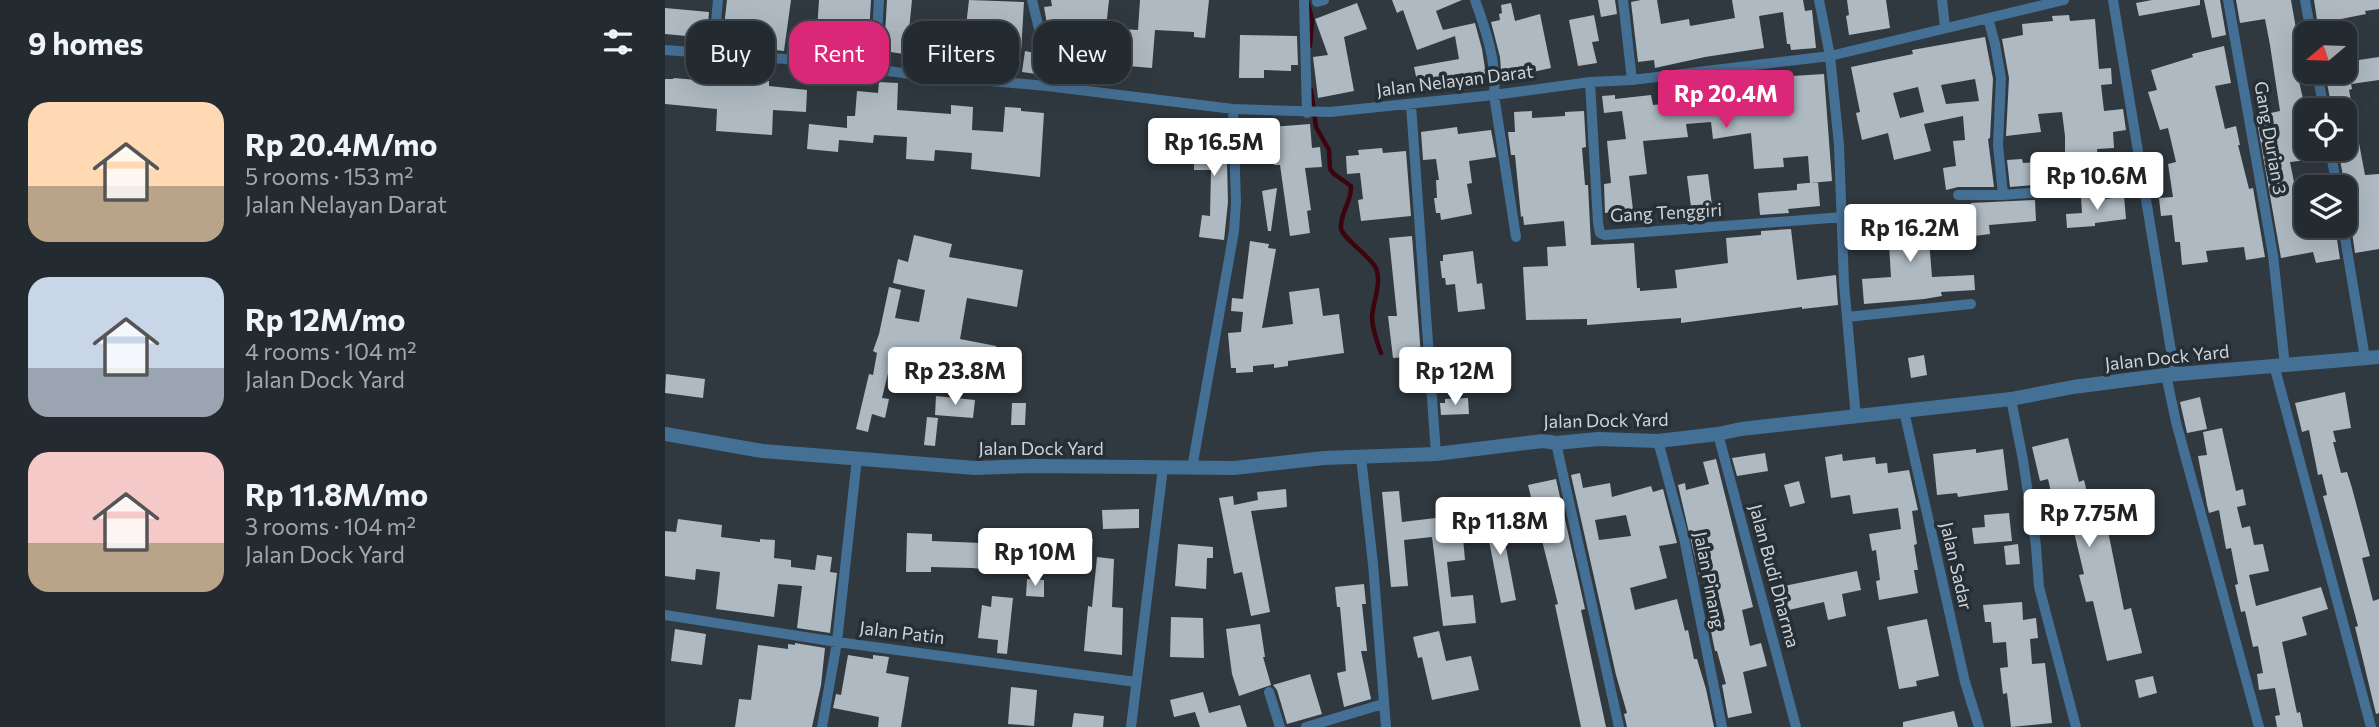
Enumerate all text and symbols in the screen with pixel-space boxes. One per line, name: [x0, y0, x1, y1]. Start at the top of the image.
chip: Buy: [686, 21, 775, 84]
chip: Rent: [789, 21, 889, 84]
chip: Filters: [903, 21, 1019, 84]
chip: New: [1033, 21, 1131, 84]
north arrow: [2294, 21, 2357, 84]
map controls: [2294, 21, 2357, 238]
icon: filters: [599, 23, 637, 61]
text: 9 homes: [28, 24, 143, 61]
street label: Jalan Nelayan Darat: [1375, 59, 1535, 101]
pin: Rp 20.4M: [1654, 71, 1798, 130]
text: Rp 20.4M: [1674, 79, 1778, 107]
street label: Gang Durian 3: [2250, 79, 2292, 196]
button: locate: [2294, 98, 2357, 161]
pin: Rp 16.5M: [1142, 118, 1286, 178]
text: Rp 20.4M/mo: [245, 125, 437, 162]
text: Rp 16.5M: [1164, 127, 1264, 155]
icon: home: [84, 130, 168, 214]
pin: Rp 10.6M: [2025, 152, 2169, 212]
text: Rp 10.6M: [2046, 161, 2148, 189]
text: 5 rooms · 153 m²: [245, 162, 414, 190]
button: layers: [2294, 175, 2357, 238]
text: Jalan Nelayan Darat: [245, 190, 447, 218]
street label: Gang Tenggiri: [1609, 198, 1722, 226]
pin: Rp 16.2M: [1838, 204, 1982, 264]
text: Rp 16.2M: [1860, 213, 1960, 241]
text: Rp 12M/mo: [245, 300, 406, 337]
icon: home: [84, 305, 168, 389]
text: 4 rooms · 104 m²: [245, 337, 417, 365]
street label: Jalan Dock Yard: [2104, 340, 2230, 374]
pin: Rp 23.8M: [883, 348, 1027, 407]
pin: Rp 12M: [1398, 348, 1512, 407]
text: Rp 23.8M: [904, 356, 1006, 384]
text: Rp 12M: [1415, 356, 1495, 384]
text: Jalan Dock Yard: [245, 365, 405, 393]
street label: Jalan Dock Yard: [1543, 408, 1669, 432]
street label: Jalan Dock Yard: [978, 437, 1104, 459]
text: Rp 11.8M/mo: [245, 475, 428, 512]
icon: home: [84, 480, 168, 564]
pin: Rp 7.75M: [2017, 490, 2161, 549]
pin: Rp 11.8M: [1428, 498, 1572, 557]
text: Rp 7.75M: [2040, 498, 2138, 526]
street label: Jalan Budi Dharma: [1745, 501, 1805, 650]
text: Rp 11.8M: [1452, 506, 1548, 534]
text: 3 rooms · 104 m²: [245, 512, 416, 540]
street label: Jalan Sadar: [1936, 520, 1978, 612]
pin: Rp 10M: [978, 528, 1092, 588]
street label: Jalan Pinang: [1690, 530, 1730, 630]
text: Rp 10M: [994, 537, 1076, 565]
text: Jalan Dock Yard: [245, 540, 405, 568]
street label: Jalan Patin: [858, 616, 946, 648]

